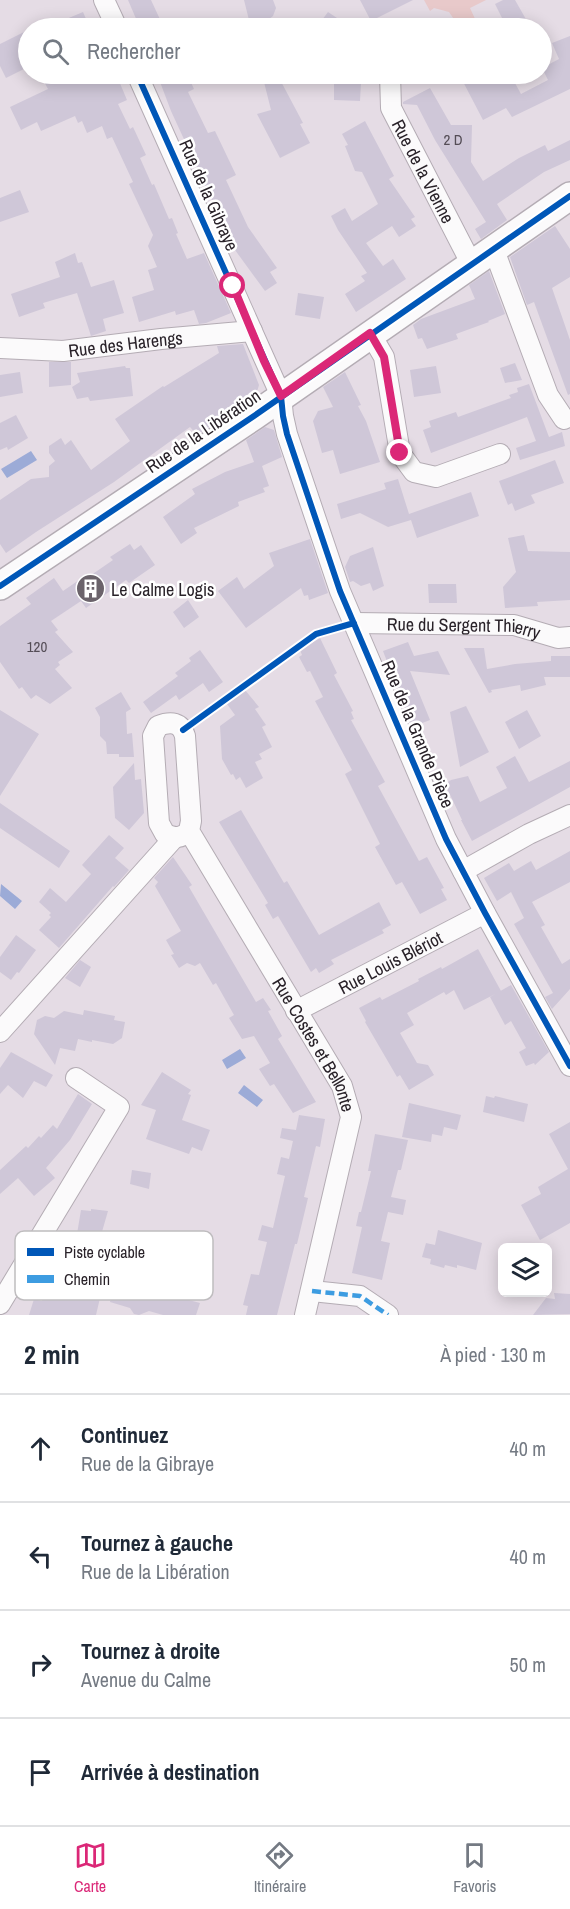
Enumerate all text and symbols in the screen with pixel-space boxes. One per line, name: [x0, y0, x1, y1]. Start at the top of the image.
search box: [18, 18, 552, 84]
icon: search: [39, 35, 72, 68]
text: Rechercher: [87, 36, 180, 66]
street label: Rue de la Vienne: [386, 115, 461, 227]
house number: 2 D: [443, 129, 463, 150]
street label: Rue de la Gibraye: [173, 135, 245, 255]
route start: [219, 272, 245, 298]
street label: Rue des Harengs: [67, 325, 184, 363]
street label: Rue de la Libération: [141, 383, 265, 479]
route end: [386, 439, 412, 465]
building icon: Le Calme Logis: [74, 573, 106, 605]
place label: Le Calme Logis: [111, 577, 214, 602]
street label: Rue du Sergent Thierry: [387, 611, 544, 645]
house number: 120: [27, 636, 47, 657]
street label: Rue de la Grande Pièce: [376, 656, 460, 812]
street label: Rue Louis Blériot: [334, 925, 447, 1000]
street label: Rue Costes et Bellonte: [267, 972, 361, 1114]
legend: [15, 1231, 213, 1300]
text: Piste cyclable: [64, 1241, 145, 1263]
map controls: [498, 1243, 552, 1297]
button: layers: [498, 1243, 552, 1297]
text: Chemin: [64, 1268, 110, 1290]
text: 2 min: [24, 1337, 80, 1372]
text: À pied · 130 m: [440, 1341, 546, 1368]
text: Continuez: [81, 1420, 168, 1450]
icon: ahead: [24, 1432, 57, 1465]
text: 40 m: [510, 1435, 546, 1462]
text: Rue de la Gibraye: [81, 1450, 214, 1477]
text: Tournez à gauche: [81, 1528, 233, 1558]
icon: left: [24, 1540, 57, 1573]
text: 40 m: [510, 1543, 546, 1570]
text: Rue de la Libération: [81, 1558, 230, 1585]
text: Tournez à droite: [81, 1636, 220, 1666]
icon: right: [24, 1648, 57, 1681]
text: 50 m: [510, 1651, 546, 1678]
text: Avenue du Calme: [81, 1666, 211, 1693]
icon: arrive: [24, 1756, 57, 1789]
text: Arrivée à destination: [81, 1757, 259, 1787]
tab: Carte: [74, 1839, 107, 1897]
tab: Itinéraire: [254, 1839, 306, 1897]
tab: Favoris: [453, 1839, 496, 1897]

